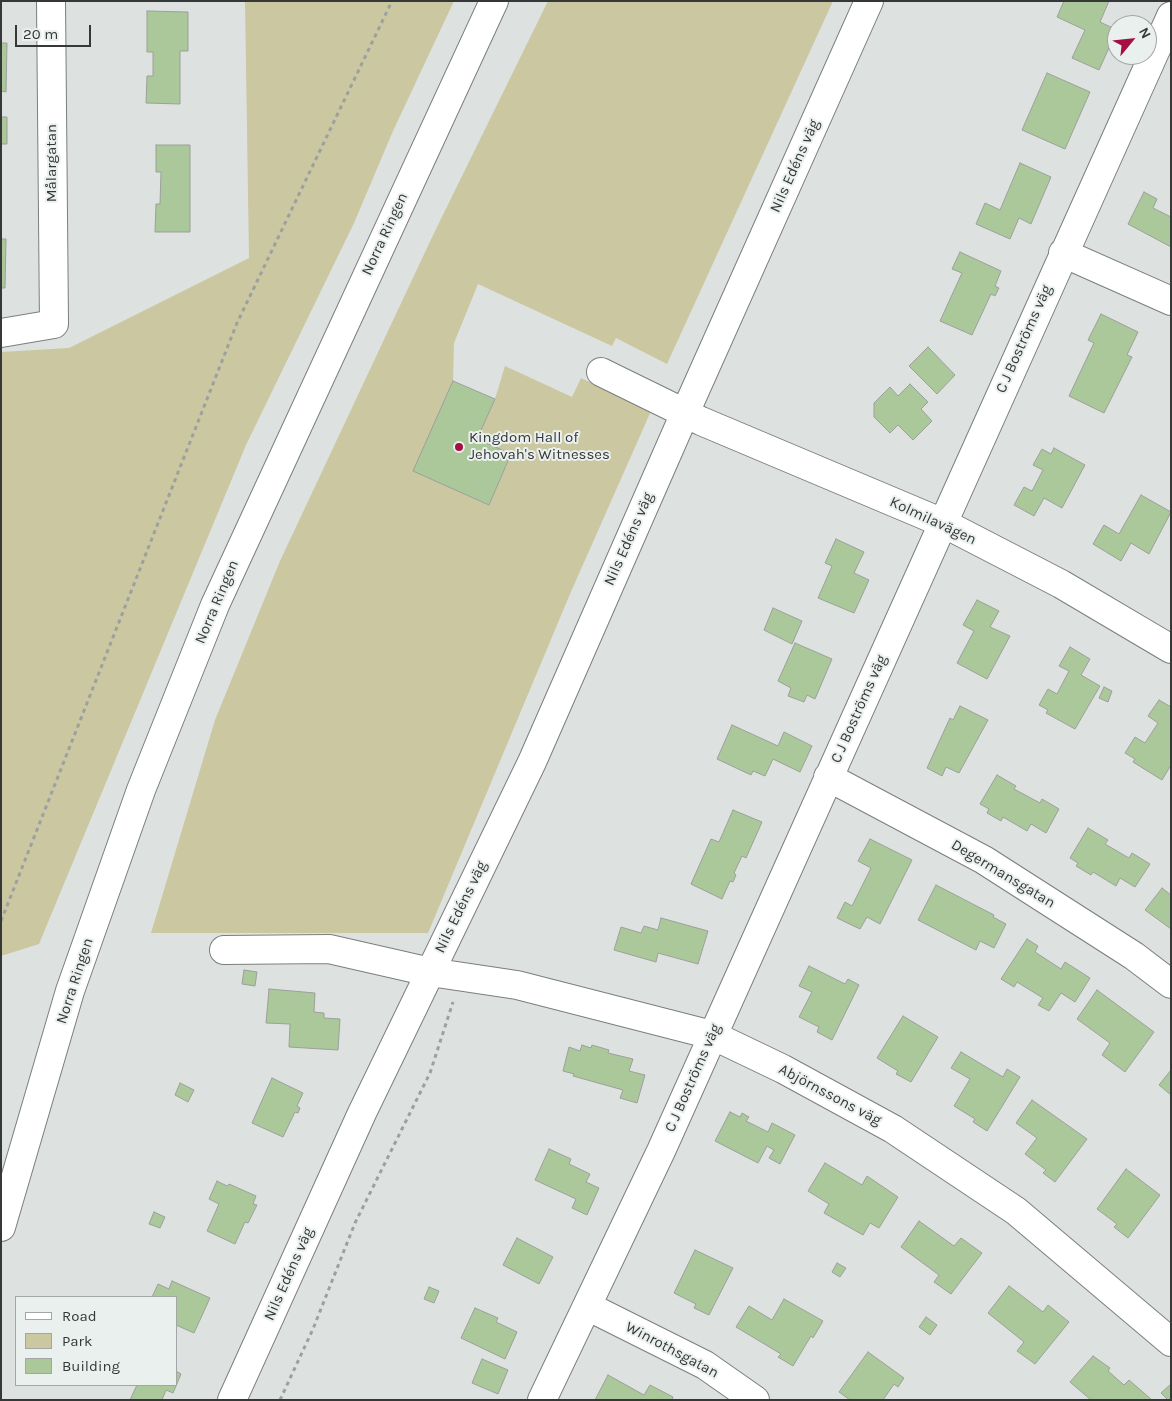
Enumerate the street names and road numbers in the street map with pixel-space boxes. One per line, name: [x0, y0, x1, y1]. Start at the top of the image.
street label: Nils Edéns väg: [766, 117, 824, 215]
street label: Målargatan: [43, 124, 61, 202]
street label: Norra Ringen: [358, 190, 412, 278]
street label: C J Boströms väg: [992, 282, 1056, 396]
street label: Nils Edéns väg: [600, 490, 658, 588]
street label: Kolmilavägen: [887, 493, 979, 549]
street label: Norra Ringen: [191, 557, 243, 647]
street label: C J Boströms väg: [827, 652, 891, 766]
street label: Degermansgatan: [948, 836, 1058, 912]
street label: Nils Edéns väg: [431, 858, 491, 956]
street label: Norra Ringen: [53, 936, 97, 1026]
street label: C J Boströms väg: [661, 1021, 725, 1135]
street label: Abjörnssons väg: [776, 1060, 884, 1130]
street label: Nils Edéns väg: [260, 1225, 318, 1323]
street label: Winrothsgatan: [622, 1318, 722, 1382]

